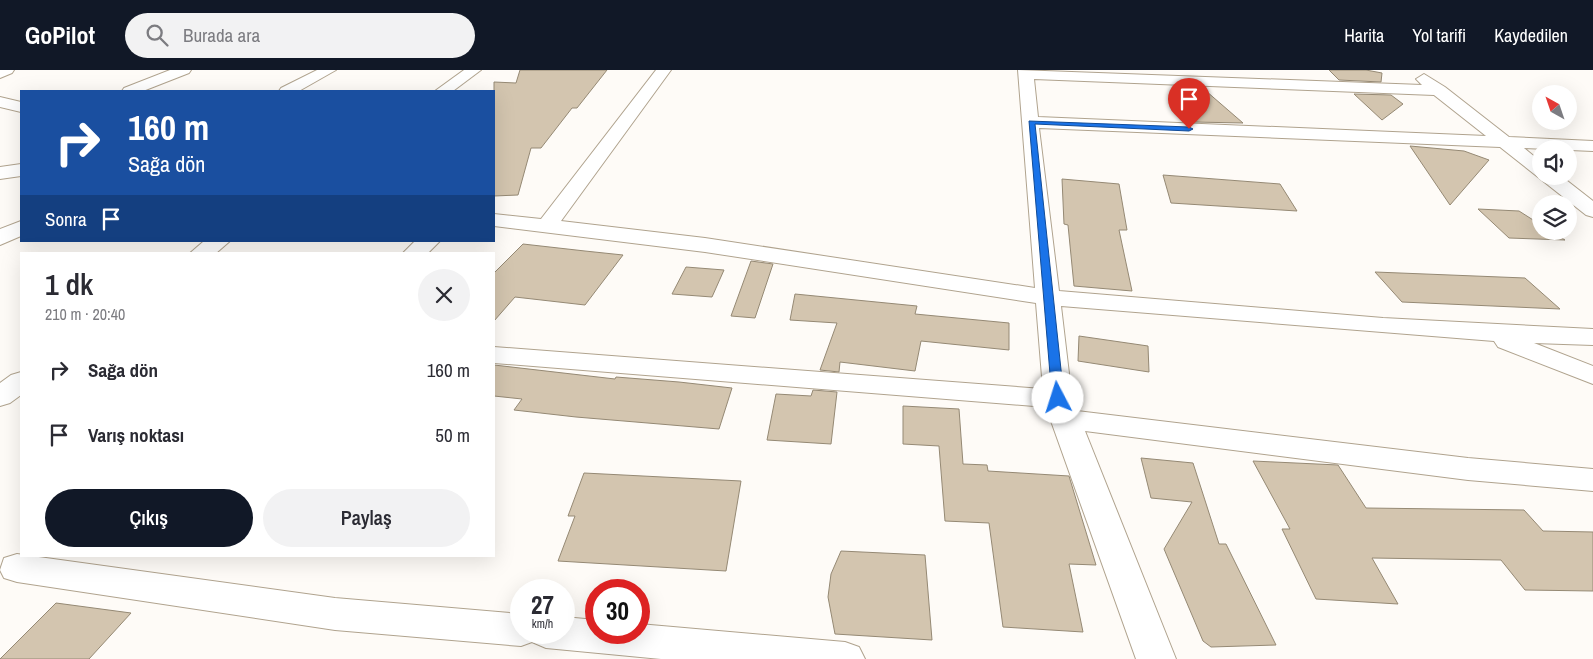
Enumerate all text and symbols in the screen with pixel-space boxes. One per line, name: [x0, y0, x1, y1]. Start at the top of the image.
search box: [125, 13, 475, 58]
text: GoPilot: [25, 19, 95, 51]
icon: search: [143, 21, 171, 49]
text: Burada ara: [183, 22, 260, 48]
text: Harita: [1344, 23, 1384, 48]
text: Yol tarifi: [1412, 23, 1466, 48]
text: Kaydedilen: [1494, 23, 1568, 48]
pin: [1168, 78, 1210, 129]
icon: arrive: [1175, 85, 1203, 113]
north arrow: [1532, 85, 1578, 130]
map controls: [1532, 85, 1577, 240]
text: 160 m: [128, 104, 209, 151]
icon: right: [45, 110, 110, 175]
button: sound: [1532, 140, 1577, 185]
text: Sağa dön: [128, 149, 205, 179]
button: layers: [1532, 195, 1577, 240]
icon: arrive: [97, 205, 125, 233]
text: Sonra: [45, 206, 87, 232]
text: 1 dk: [45, 264, 93, 304]
button: close: [418, 269, 470, 321]
text: 210 m · 20:40: [45, 303, 125, 325]
icon: right: [45, 356, 73, 384]
text: Sağa dön: [88, 357, 158, 383]
text: 160 m: [427, 357, 470, 383]
position arrow: [1031, 371, 1083, 423]
icon: arrive: [45, 421, 73, 449]
text: Varış noktası: [88, 422, 184, 448]
text: 50 m: [435, 422, 470, 448]
button: Çıkış: [45, 489, 253, 547]
button: Paylaş: [263, 489, 470, 547]
speed limit sign: 30: [585, 579, 650, 644]
text: 27: [531, 588, 554, 622]
text: km/h: [532, 616, 553, 632]

